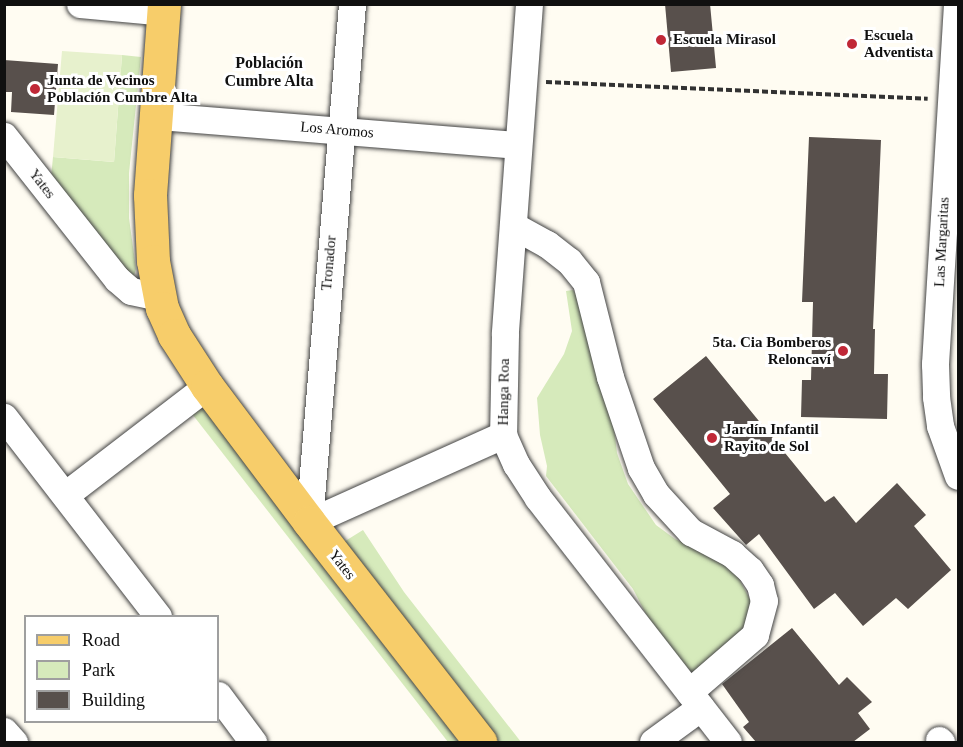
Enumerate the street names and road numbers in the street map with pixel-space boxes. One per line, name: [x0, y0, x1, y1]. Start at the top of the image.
street label: Los Aromos: [299, 118, 375, 142]
street label: Yates: [25, 166, 59, 202]
street label: Las Margaritas: [931, 197, 953, 287]
street label: Tronador: [318, 235, 340, 291]
street label: Hanga Roa: [494, 358, 514, 426]
street label: Yates: [325, 547, 359, 583]

